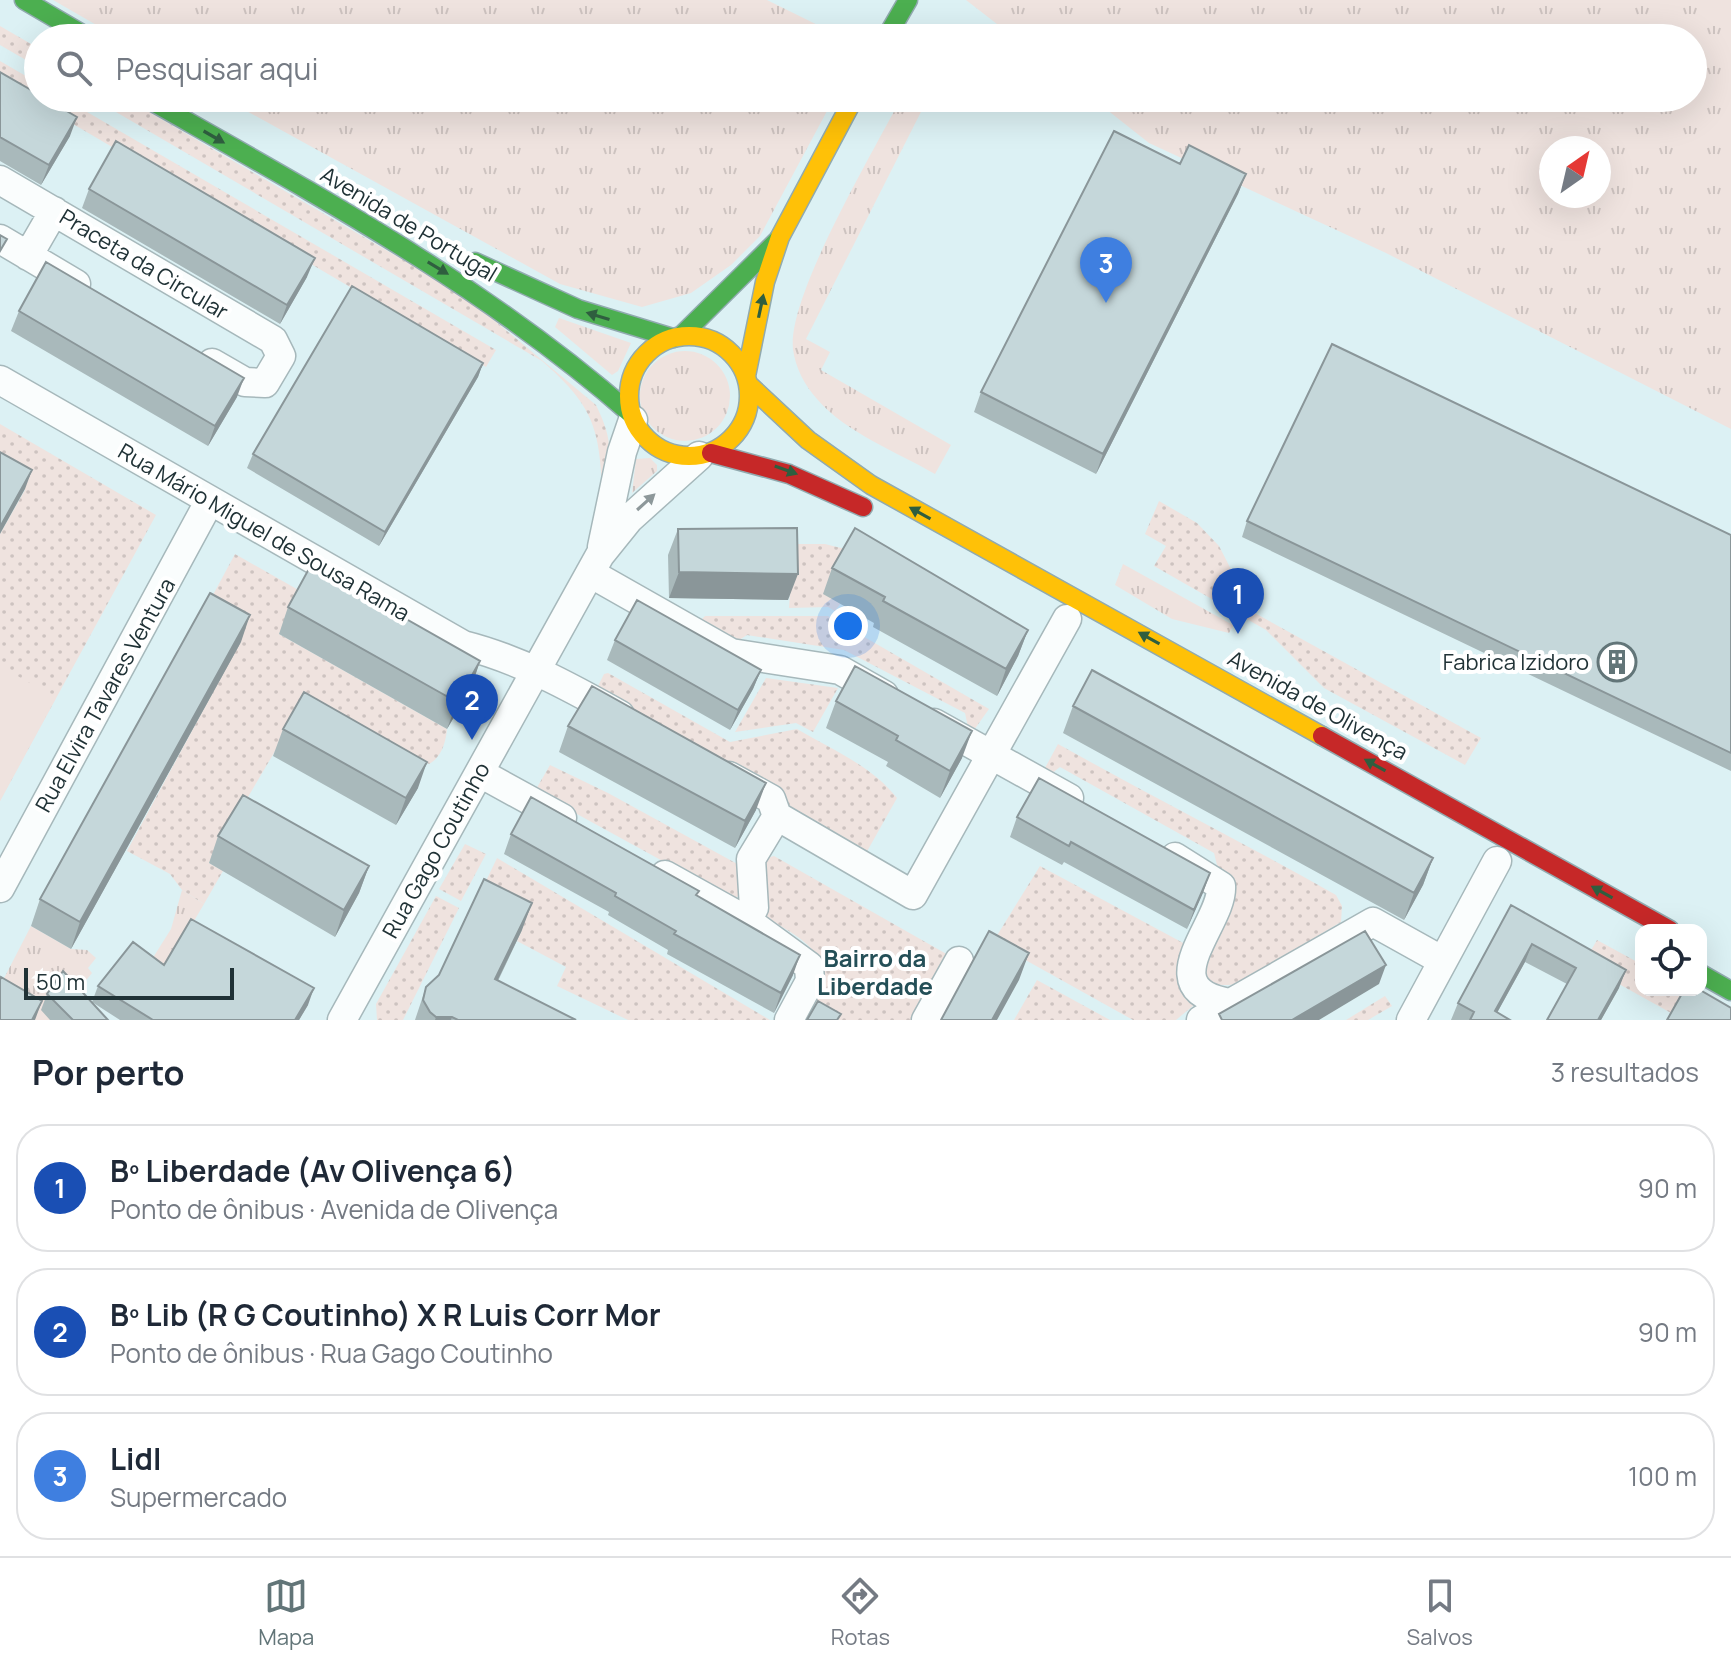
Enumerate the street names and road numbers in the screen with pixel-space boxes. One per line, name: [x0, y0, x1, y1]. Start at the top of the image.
street label: Avenida de Portugal: [315, 159, 503, 289]
street label: Praceta da Circular: [54, 202, 234, 326]
street label: Rua Mário Miguel de Sousa Rama: [113, 436, 415, 628]
street label: Rua Elvira Tavares Ventura: [28, 573, 182, 817]
street label: Avenida de Olivença: [1223, 643, 1413, 767]
street label: Rua Gago Coutinho: [375, 757, 497, 943]

